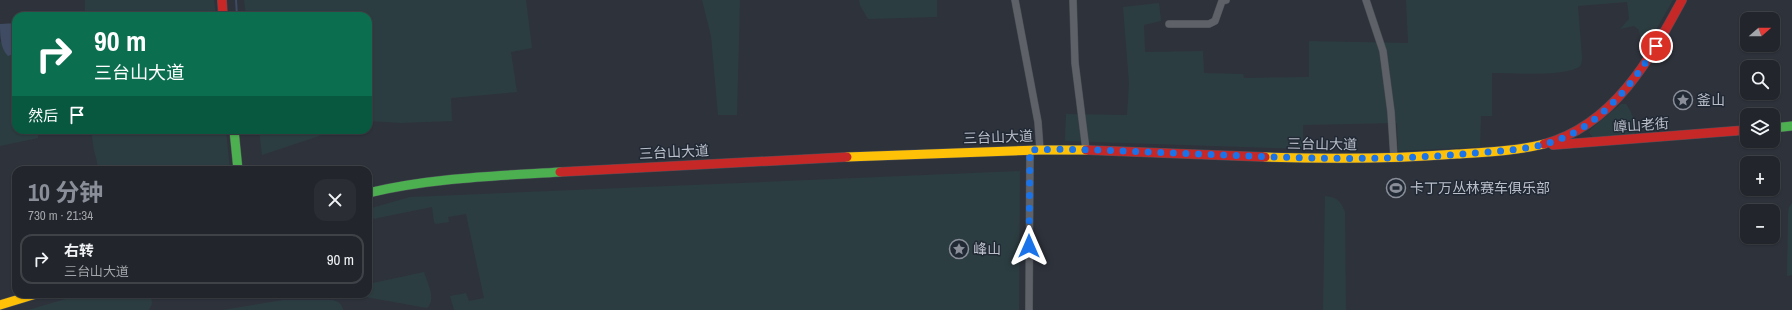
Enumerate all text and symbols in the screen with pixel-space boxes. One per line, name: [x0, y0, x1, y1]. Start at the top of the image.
north arrow: [1740, 12, 1780, 52]
map controls: [1740, 12, 1780, 244]
text: 90 m: [94, 22, 146, 60]
icon: right: [28, 28, 80, 80]
pin: [1639, 29, 1673, 63]
icon: arrive: [1645, 35, 1667, 57]
text: 三台山大道: [94, 60, 184, 85]
button: search: [1740, 60, 1780, 100]
place icon: 釜山: [1672, 89, 1694, 111]
place label: 釜山: [1697, 91, 1725, 109]
icon: arrive: [66, 104, 88, 126]
text: 然后: [28, 105, 58, 126]
button: layers: [1740, 108, 1780, 148]
street label: 嶂山老街: [1612, 114, 1670, 136]
street label: 三台山大道: [963, 127, 1033, 147]
street label: 三台山大道: [1287, 134, 1357, 154]
street label: 三台山大道: [639, 141, 709, 163]
button: +: [1740, 156, 1780, 196]
text: 10 分钟: [28, 176, 103, 208]
sports icon: 卡丁万丛林赛车俱乐部: [1385, 177, 1407, 199]
button: close: [314, 179, 356, 221]
place label: 卡丁万丛林赛车俱乐部: [1410, 179, 1550, 197]
button: −: [1740, 204, 1780, 244]
text: 730 m · 21:34: [28, 207, 93, 224]
position arrow: [1008, 225, 1050, 267]
place icon: 峰山: [948, 238, 970, 260]
text: 右转: [64, 240, 94, 261]
place label: 峰山: [973, 240, 1001, 258]
icon: right: [30, 248, 52, 270]
text: 90 m: [327, 249, 354, 270]
text: 三台山大道: [64, 263, 129, 280]

